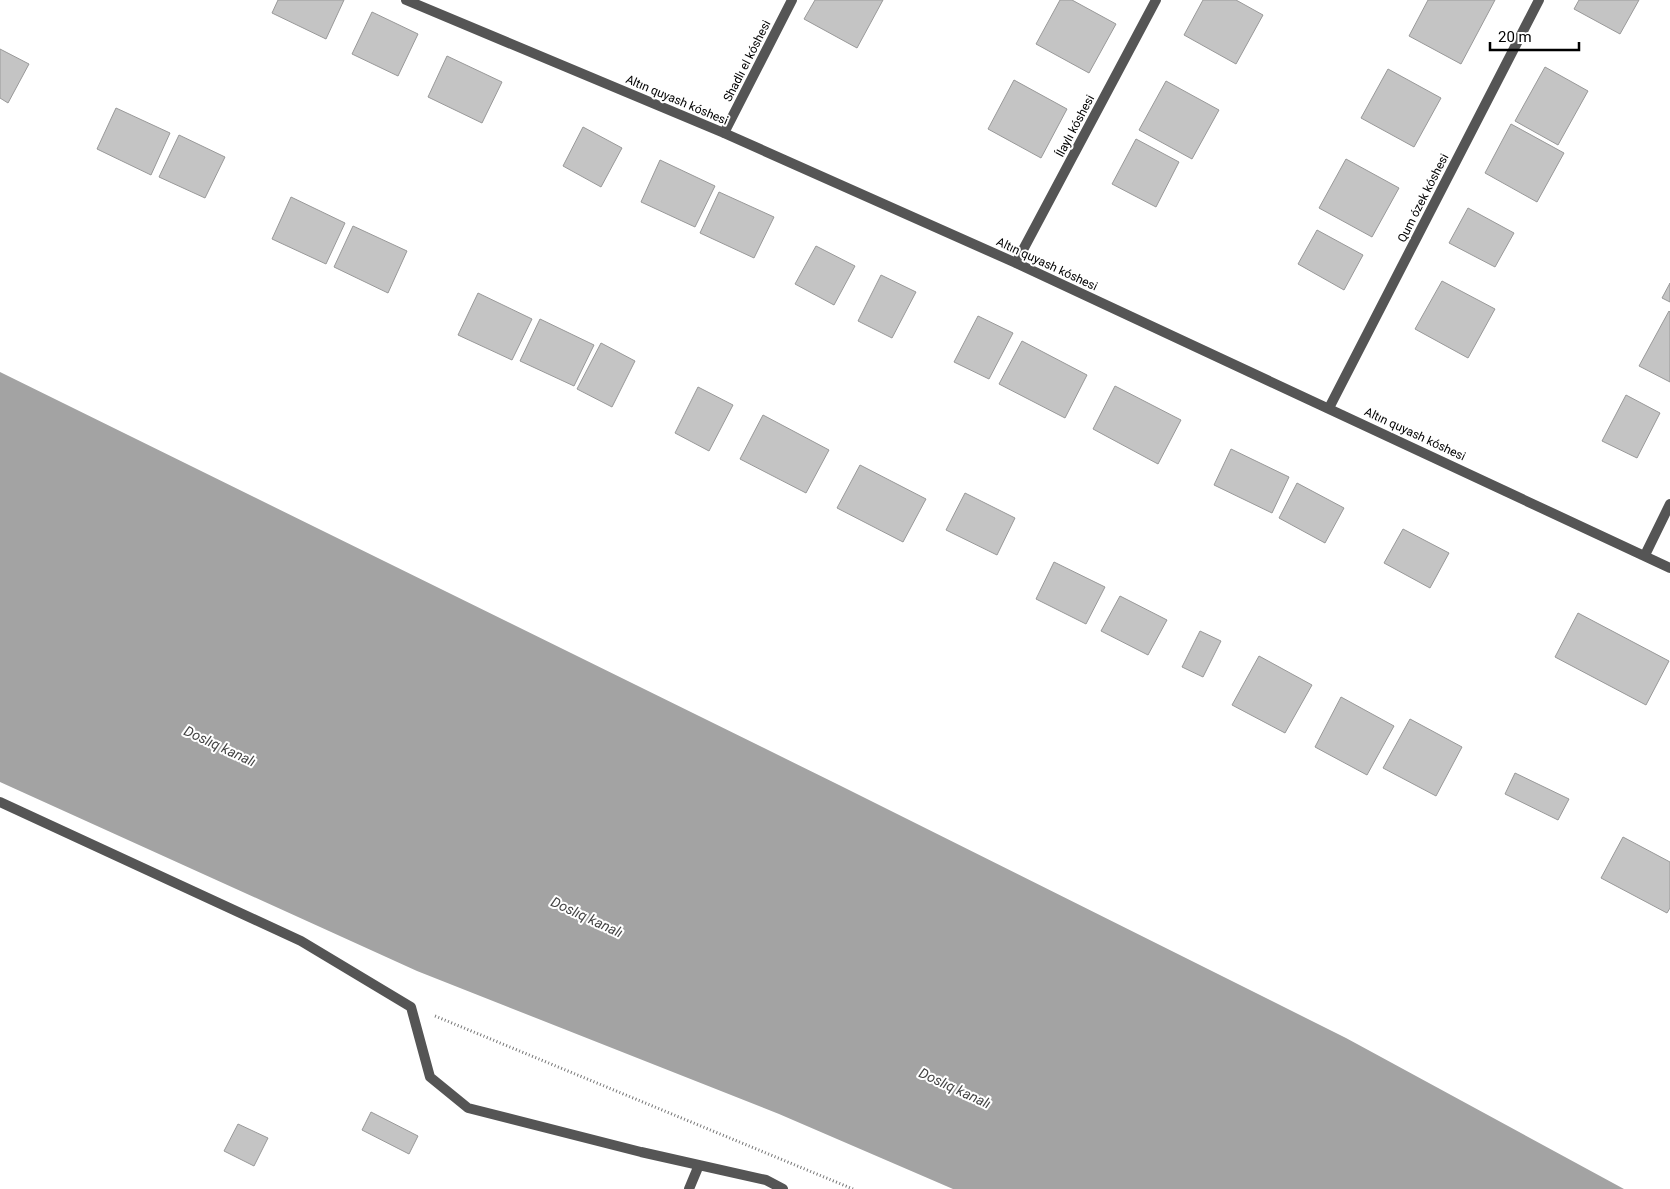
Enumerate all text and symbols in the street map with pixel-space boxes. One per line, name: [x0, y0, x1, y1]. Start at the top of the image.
street label: Shadlı el kóshesi: [720, 18, 774, 104]
scale bar: [1490, 20, 1579, 52]
text: 20 m: [1498, 28, 1532, 46]
street label: Altın quyash kóshesi: [624, 72, 730, 128]
street label: Ílaylı kóshesi: [1052, 92, 1097, 159]
street label: Qum ózek kóshesi: [1395, 151, 1451, 245]
street label: Altın quyash kóshesi: [994, 234, 1100, 294]
street label: Altın quyash kóshesi: [1362, 404, 1468, 464]
water label: Doslıq kanalı: [182, 722, 258, 770]
water label: Doslıq kanalı: [549, 893, 625, 941]
water label: Doslıq kanalı: [917, 1064, 993, 1112]

